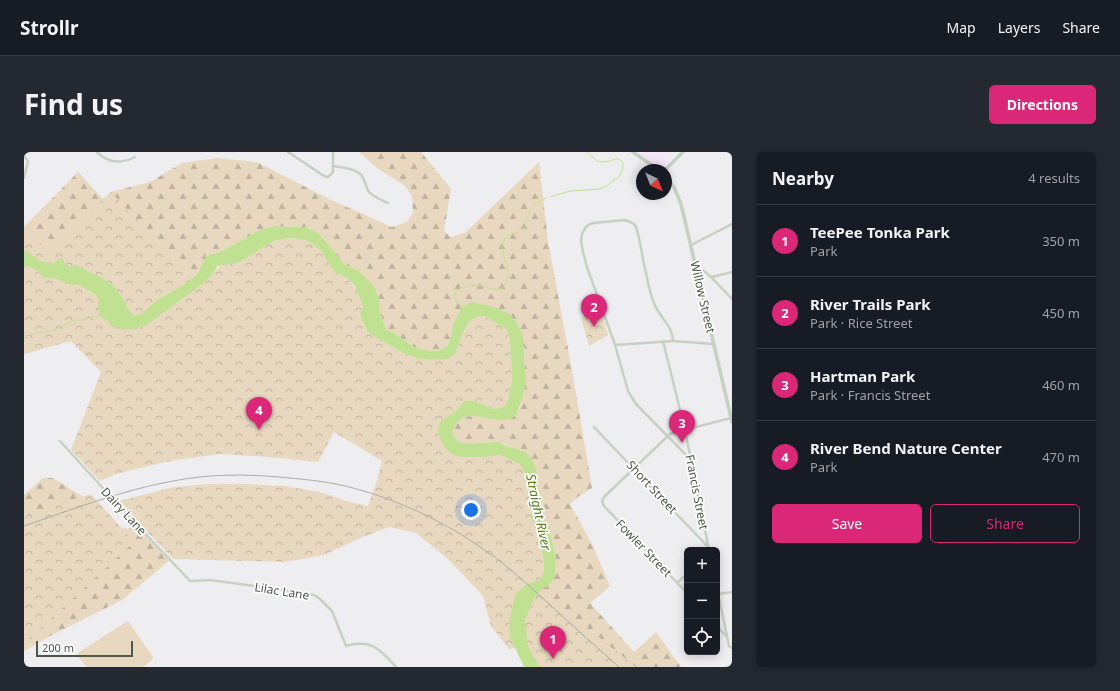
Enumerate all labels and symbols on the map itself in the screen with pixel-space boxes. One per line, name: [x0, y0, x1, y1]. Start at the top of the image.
north arrow: [636, 164, 672, 200]
street label: Willow Street: [686, 259, 720, 335]
pin: 2: [581, 294, 607, 327]
pin: 4: [246, 397, 272, 430]
pin: 3: [669, 410, 695, 443]
street label: Francis Street: [681, 453, 713, 532]
street label: Short Street: [623, 457, 682, 518]
water label: Straight River: [522, 472, 556, 553]
street label: Dairy Lane: [97, 483, 151, 539]
your location: [461, 500, 481, 520]
street label: Fowler Street: [612, 515, 676, 581]
street label: Lilac Lane: [253, 578, 311, 604]
pin: 1: [540, 626, 566, 659]
scale bar: [36, 639, 133, 658]

